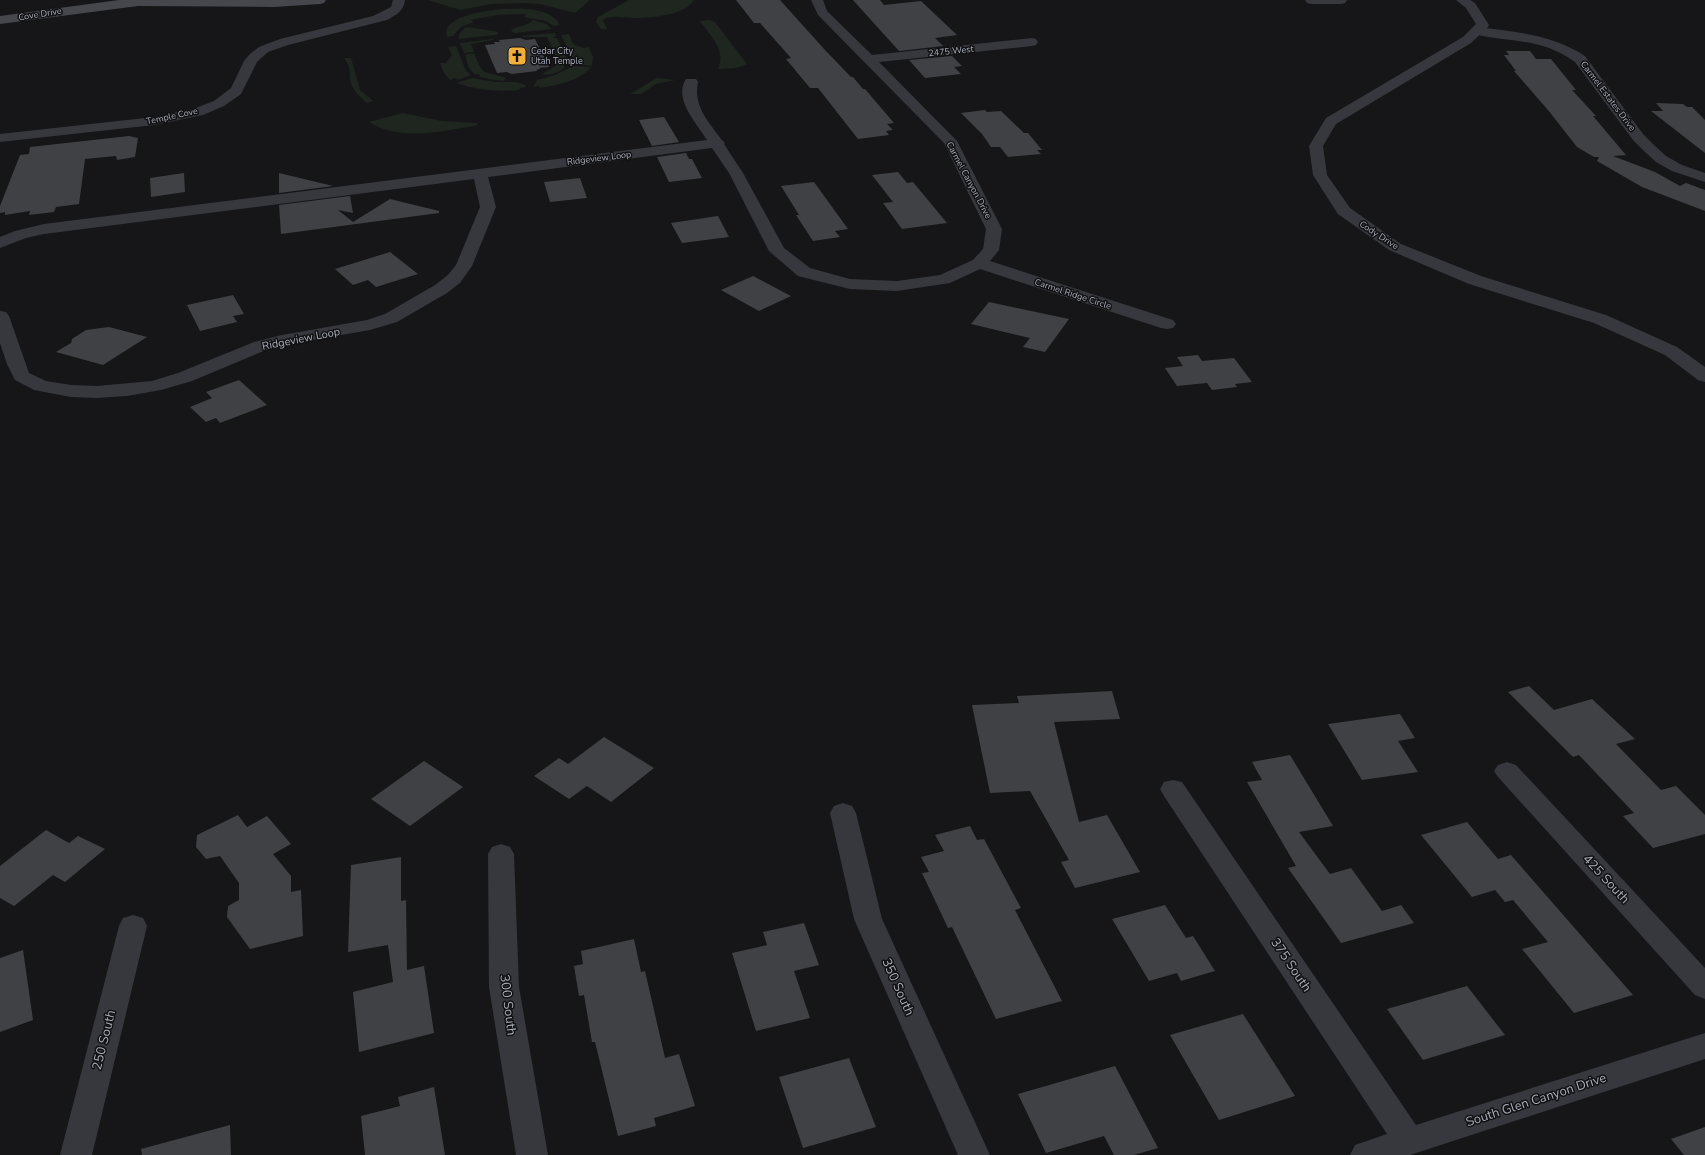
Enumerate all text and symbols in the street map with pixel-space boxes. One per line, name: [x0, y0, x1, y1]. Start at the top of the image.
street label: Cove Drive: [17, 5, 63, 23]
street label: 2475 West: [928, 43, 975, 59]
church icon: Cedar City Utah Temple: [506, 45, 528, 67]
place label: Cedar City Utah Temple: [531, 45, 583, 67]
street label: Carmel Estates Drive: [1578, 59, 1638, 134]
street label: Temple Cove: [145, 105, 199, 127]
street label: Carmel Canyon Drive: [944, 139, 994, 221]
street label: Ridgeview Loop: [566, 148, 632, 168]
street label: Cody Drive: [1357, 218, 1401, 252]
street label: Carmel Ridge Circle: [1033, 276, 1113, 312]
street label: Ridgeview Loop: [261, 324, 341, 354]
street label: 425 South: [1579, 850, 1633, 908]
street label: 375 South: [1266, 935, 1316, 995]
street label: 350 South: [877, 955, 919, 1019]
street label: 300 South: [495, 974, 521, 1036]
street label: 250 South: [88, 1008, 120, 1072]
street label: South Glen Canyon Drive: [1463, 1069, 1609, 1131]

